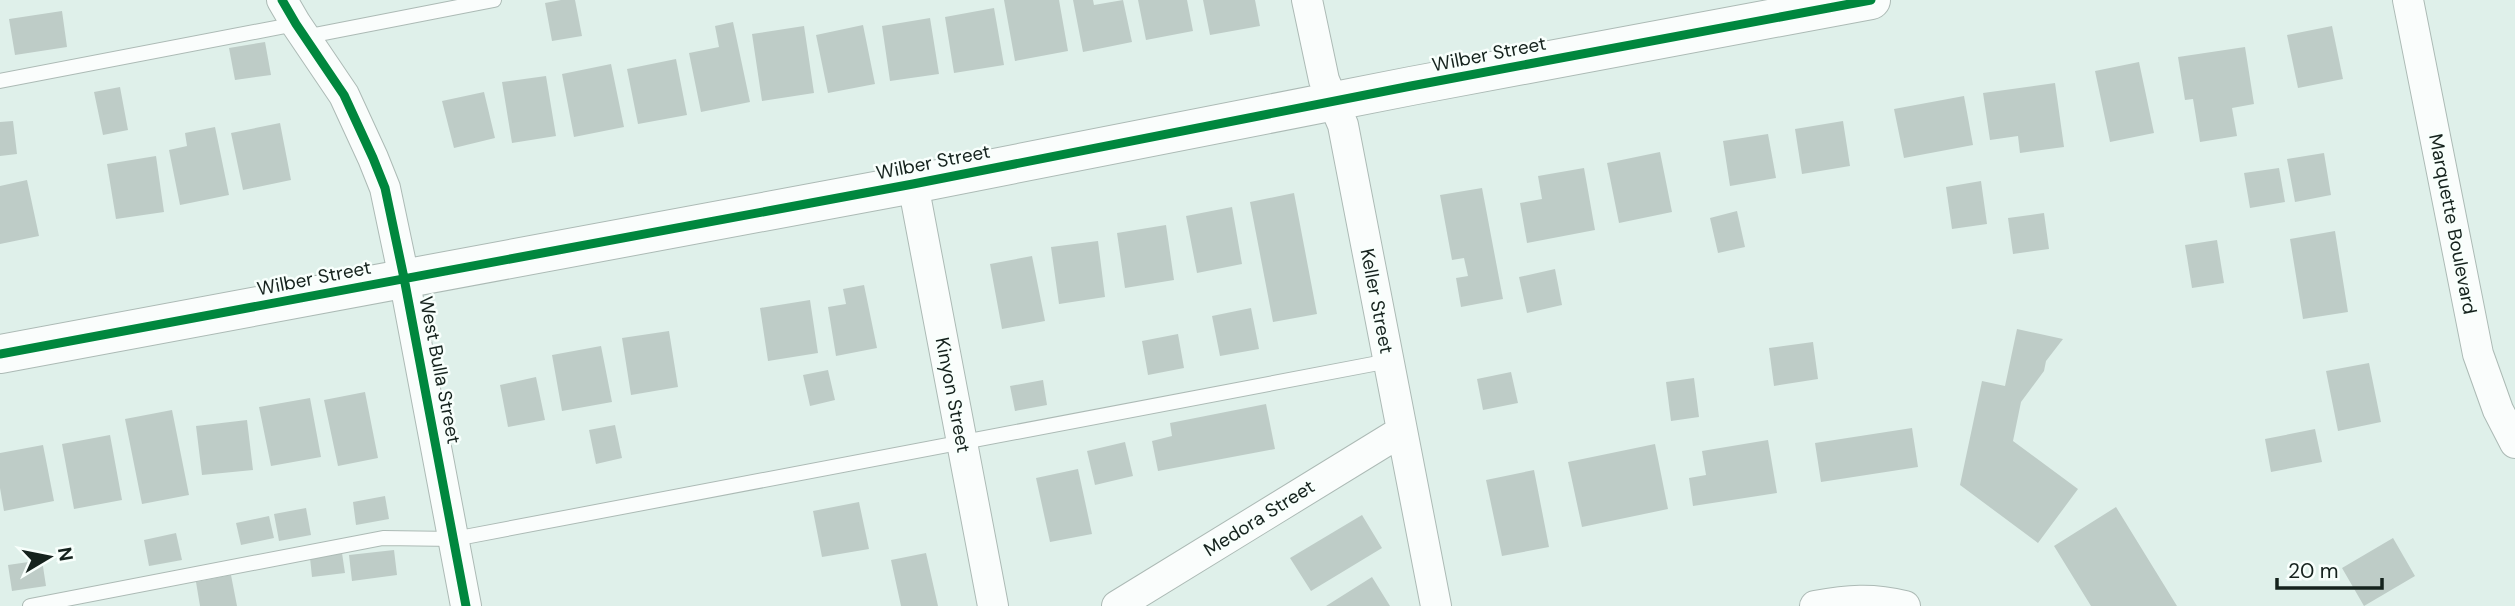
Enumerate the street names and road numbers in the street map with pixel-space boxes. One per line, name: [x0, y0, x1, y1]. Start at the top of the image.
street label: Wilber Street: [1430, 31, 1548, 77]
street label: Marquette Boulevard: [2423, 132, 2483, 316]
street label: Wilber Street: [874, 139, 992, 185]
street label: Keller Street: [1355, 246, 1399, 356]
street label: Wilber Street: [255, 255, 373, 301]
street label: West Bulla Street: [413, 294, 467, 446]
street label: Kinyon Street: [930, 335, 976, 455]
street label: Medora Street: [1199, 474, 1319, 562]

